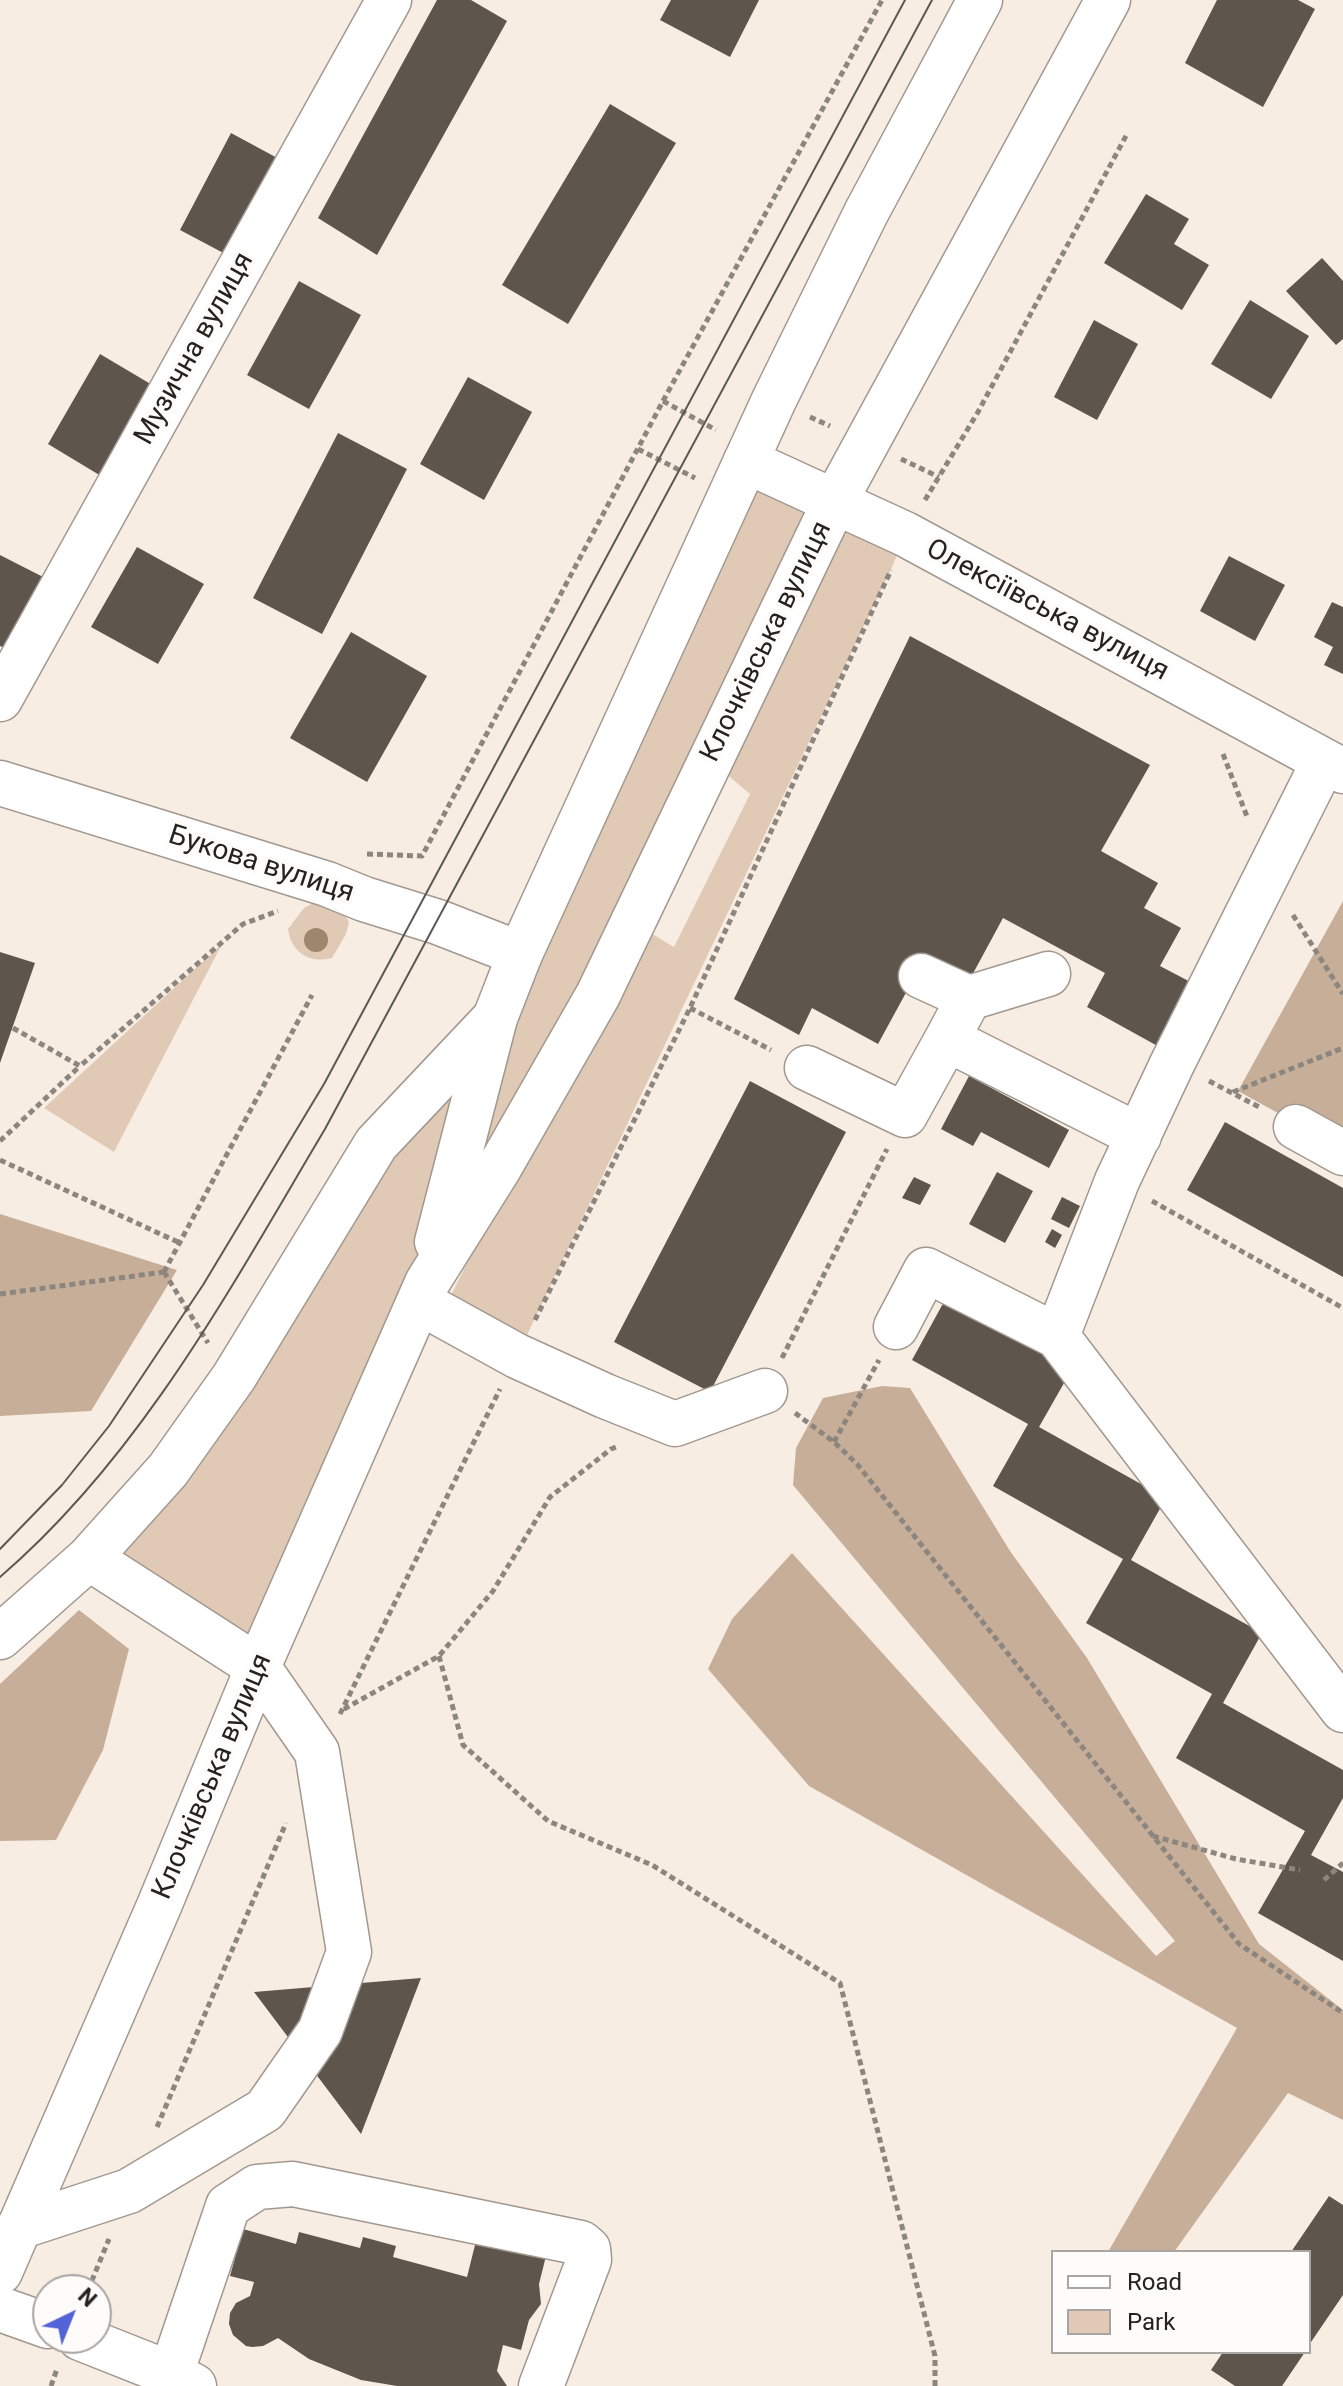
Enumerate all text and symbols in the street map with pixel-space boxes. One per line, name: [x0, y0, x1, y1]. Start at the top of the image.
street label: Музична вулиця: [128, 247, 262, 451]
street label: Клочківська вулиця: [694, 516, 840, 768]
street label: Олексіївська вулиця: [920, 533, 1174, 689]
street label: Букова вулиця: [164, 819, 358, 911]
street label: Клочківська вулиця: [146, 1649, 280, 1905]
legend: [1051, 2250, 1311, 2354]
text: Road: [1127, 2268, 1182, 2296]
north arrow: [32, 2274, 112, 2354]
text: N: [73, 2283, 102, 2312]
text: Park: [1127, 2308, 1175, 2336]

